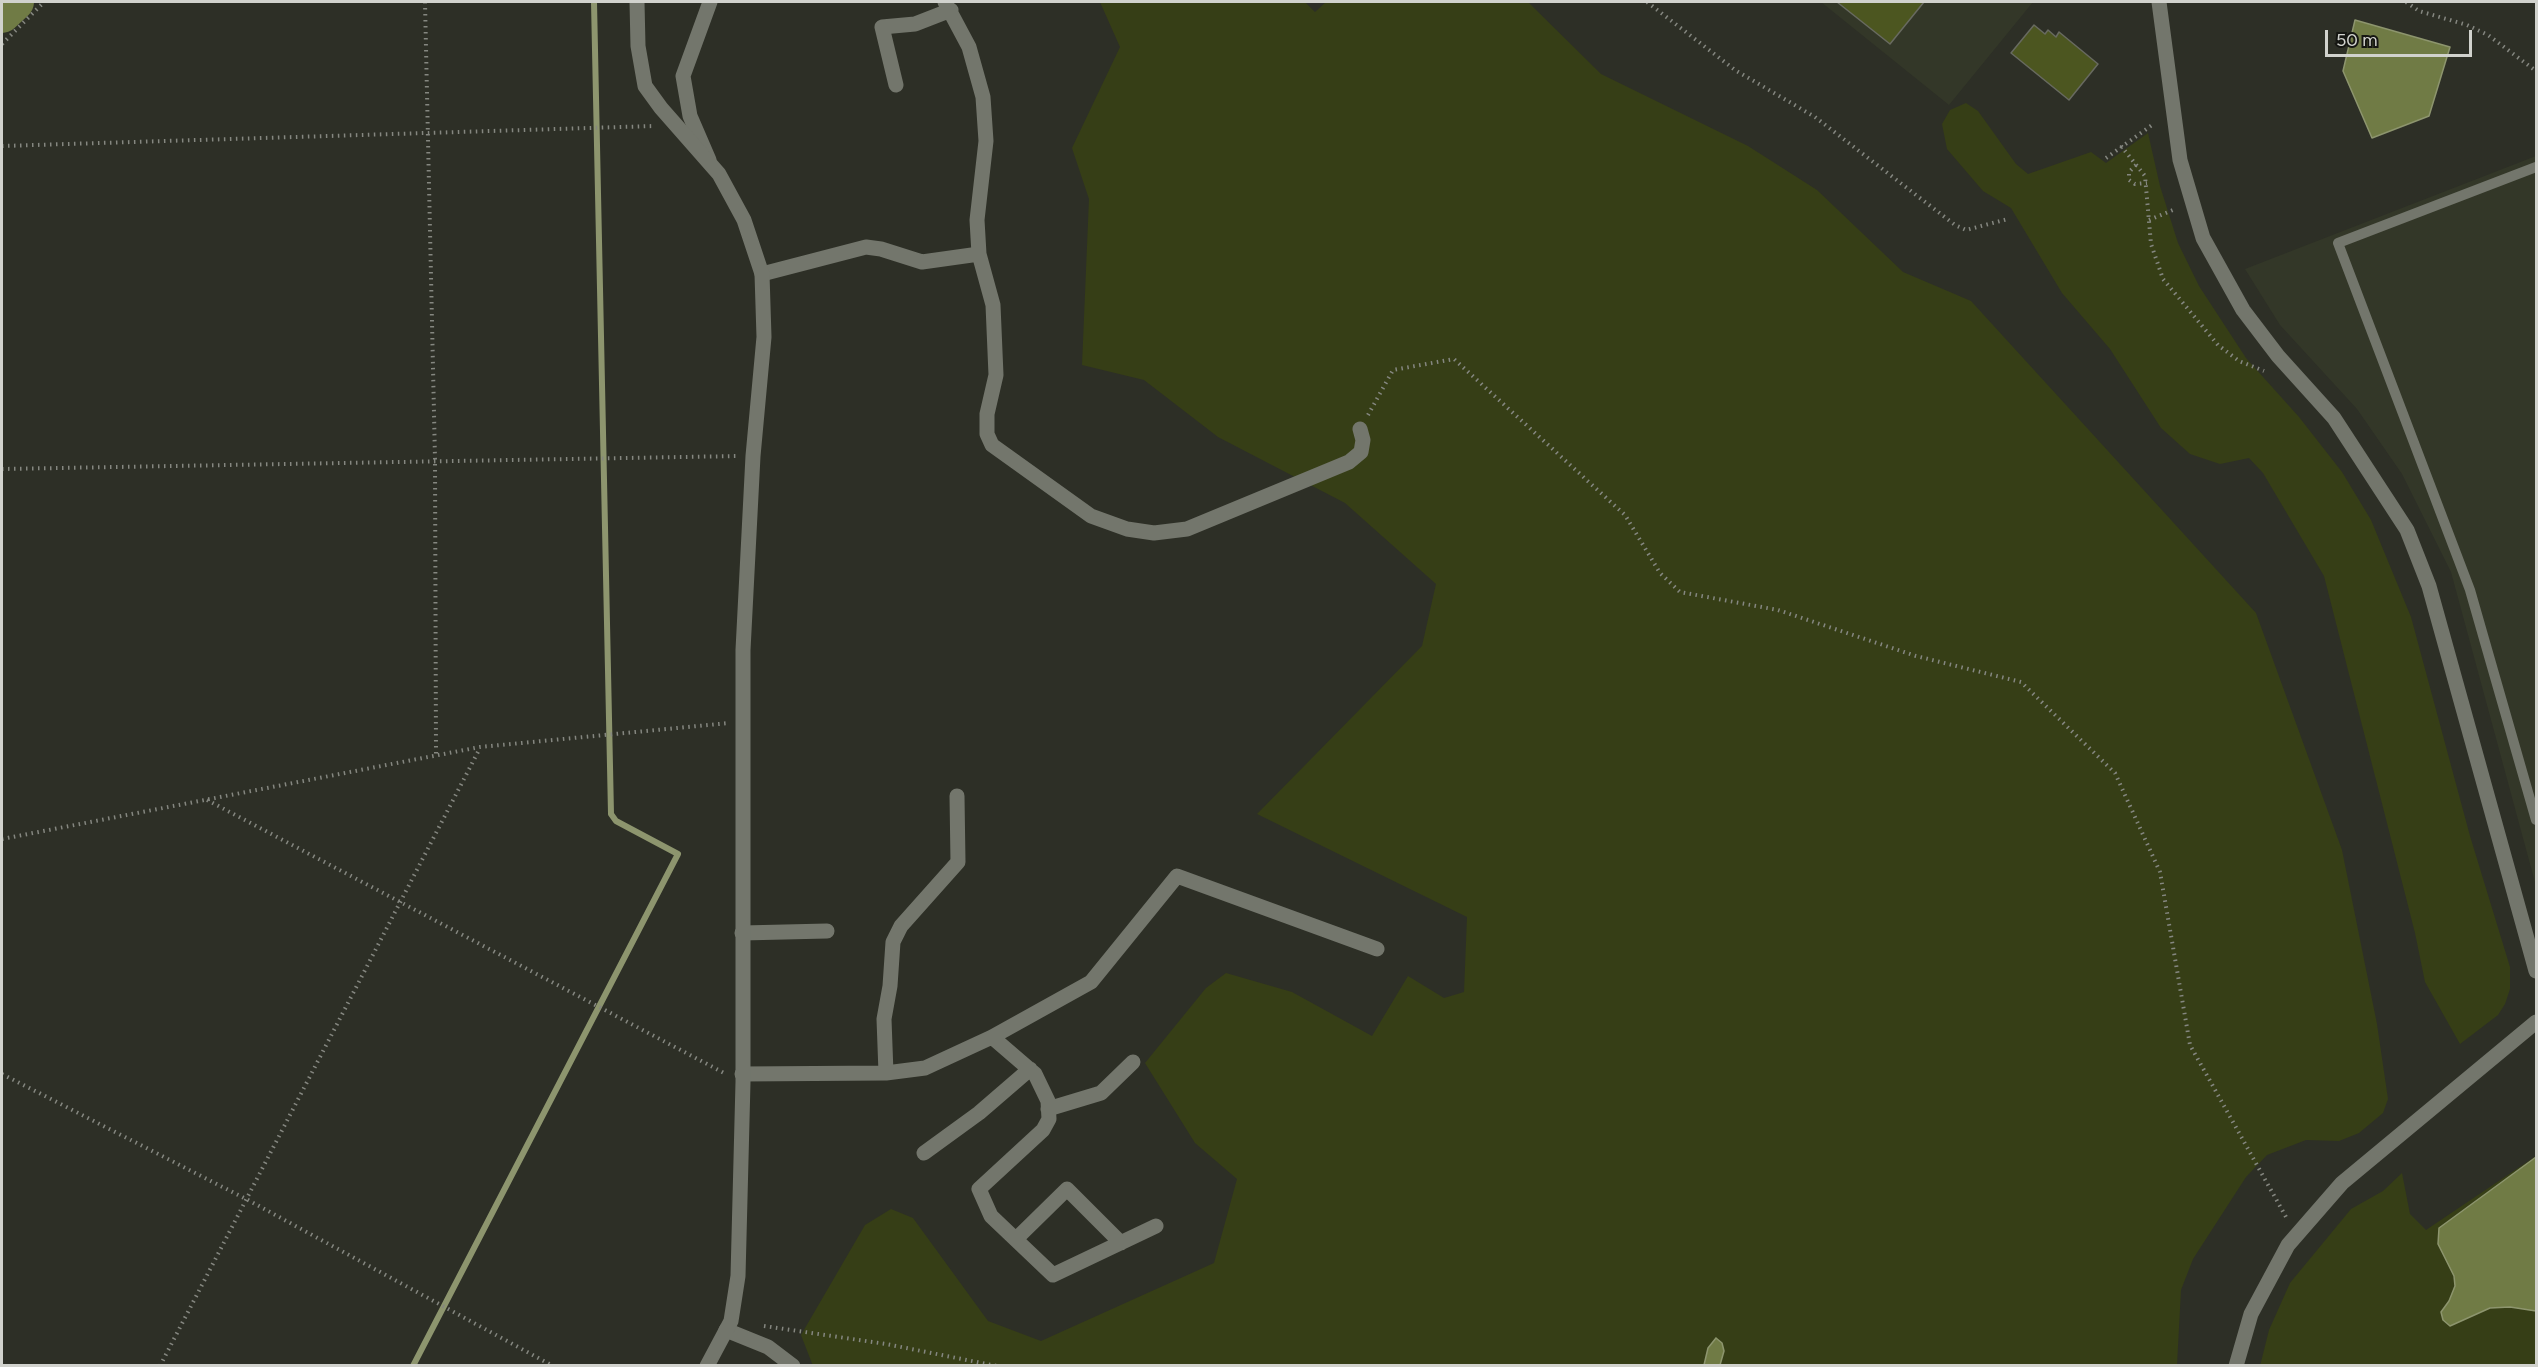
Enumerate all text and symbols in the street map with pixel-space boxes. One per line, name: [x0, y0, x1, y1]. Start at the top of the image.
scale bar: [2328, 18, 2475, 56]
text: 50 m: [2336, 29, 2378, 51]

